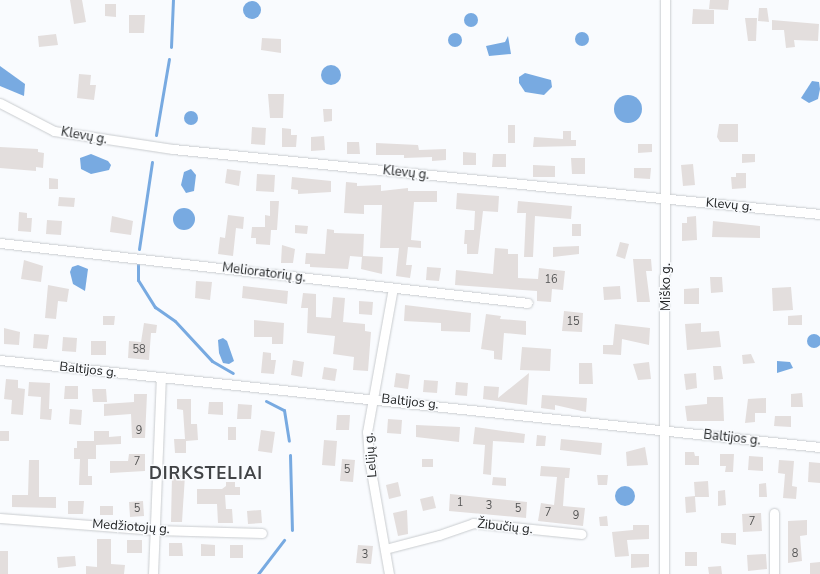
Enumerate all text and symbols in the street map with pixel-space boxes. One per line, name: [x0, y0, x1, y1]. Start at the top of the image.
street label: Klevų g.: [60, 124, 108, 148]
street label: Klevų g.: [382, 163, 430, 183]
street label: Klevų g.: [705, 195, 753, 215]
street label: Melioratorių g.: [221, 260, 307, 286]
street label: Miško g.: [658, 263, 674, 311]
house number: 16: [544, 273, 558, 287]
house number: 15: [566, 315, 580, 329]
house number: 58: [132, 343, 146, 357]
street label: Baltijos g.: [59, 359, 117, 381]
street label: Baltijos g.: [381, 391, 439, 413]
house number: 9: [136, 424, 142, 438]
street label: Baltijos g.: [703, 427, 761, 449]
street label: Lelijų g.: [361, 432, 381, 478]
house number: 7: [134, 455, 140, 469]
house number: 5: [344, 463, 350, 477]
district label: DIRKSTELIAI: [149, 464, 263, 484]
house number: 1: [457, 496, 463, 510]
house number: 3: [486, 499, 492, 513]
house number: 5: [134, 502, 140, 516]
house number: 5: [515, 502, 521, 516]
house number: 7: [545, 506, 551, 520]
house number: 9: [573, 509, 579, 523]
house number: 7: [749, 515, 755, 529]
street label: Žibučių g.: [476, 516, 534, 538]
street label: Medžiotojų g.: [92, 517, 170, 537]
house number: 8: [792, 547, 798, 561]
house number: 3: [362, 548, 368, 562]

